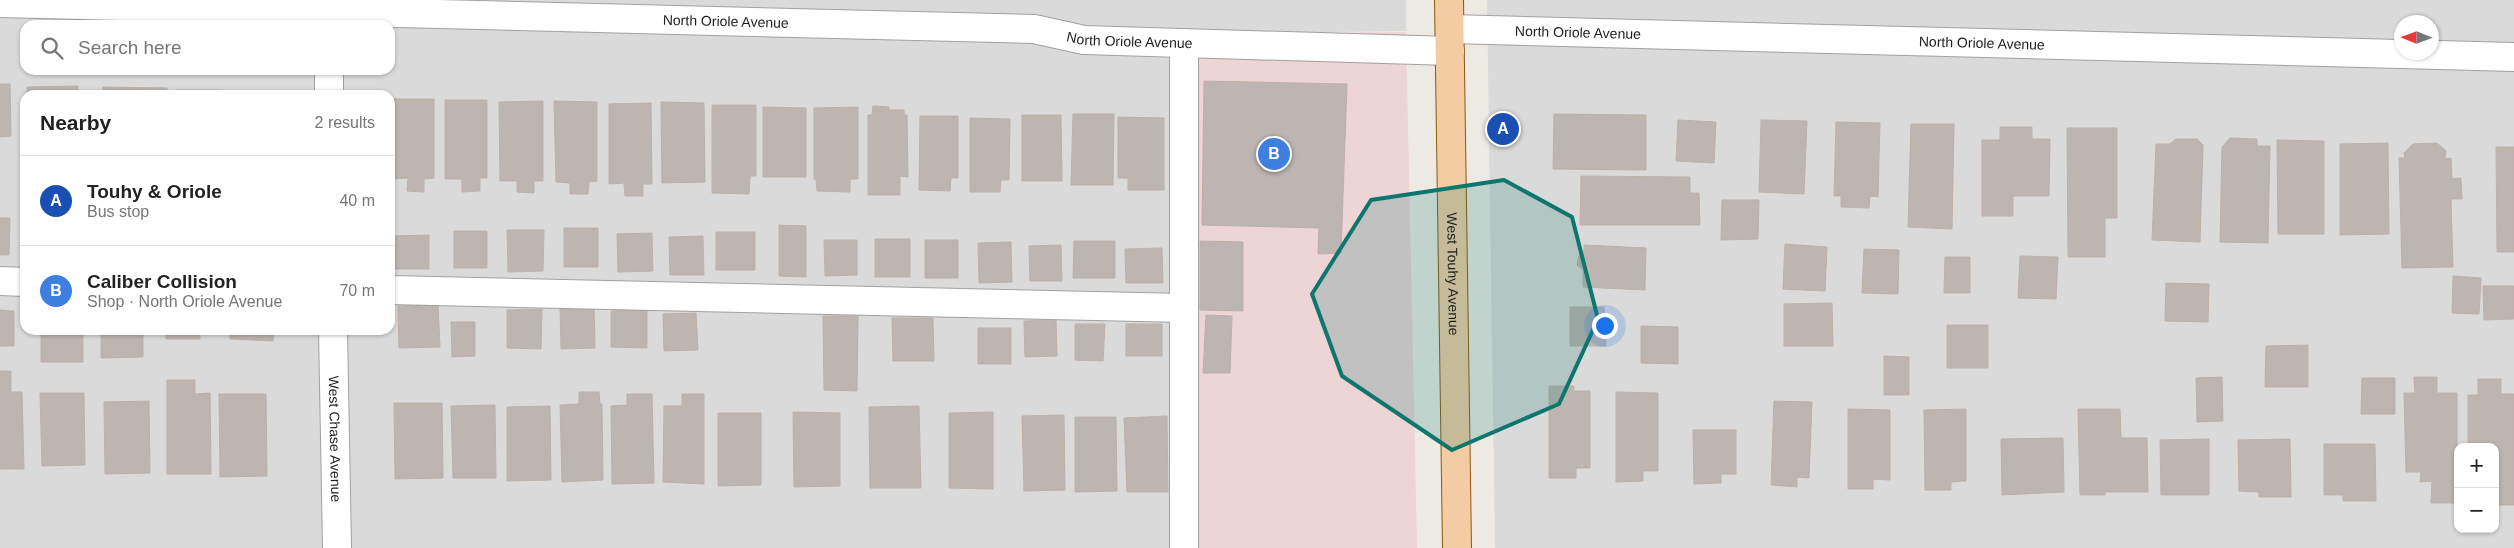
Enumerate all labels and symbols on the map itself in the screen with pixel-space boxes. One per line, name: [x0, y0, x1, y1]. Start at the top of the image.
street label: North Oriole Avenue: [663, 12, 789, 31]
north arrow: [2394, 15, 2439, 60]
street label: North Oriole Avenue: [1515, 23, 1641, 42]
street label: North Oriole Avenue: [1065, 28, 1193, 51]
street label: North Oriole Avenue: [1919, 33, 2045, 53]
pin: A: [1487, 110, 1519, 148]
pin: B: [1258, 135, 1290, 173]
street label: West Touhy Avenue: [1444, 212, 1462, 336]
your location: [1592, 313, 1618, 339]
street label: West Chase Avenue: [326, 376, 344, 503]

